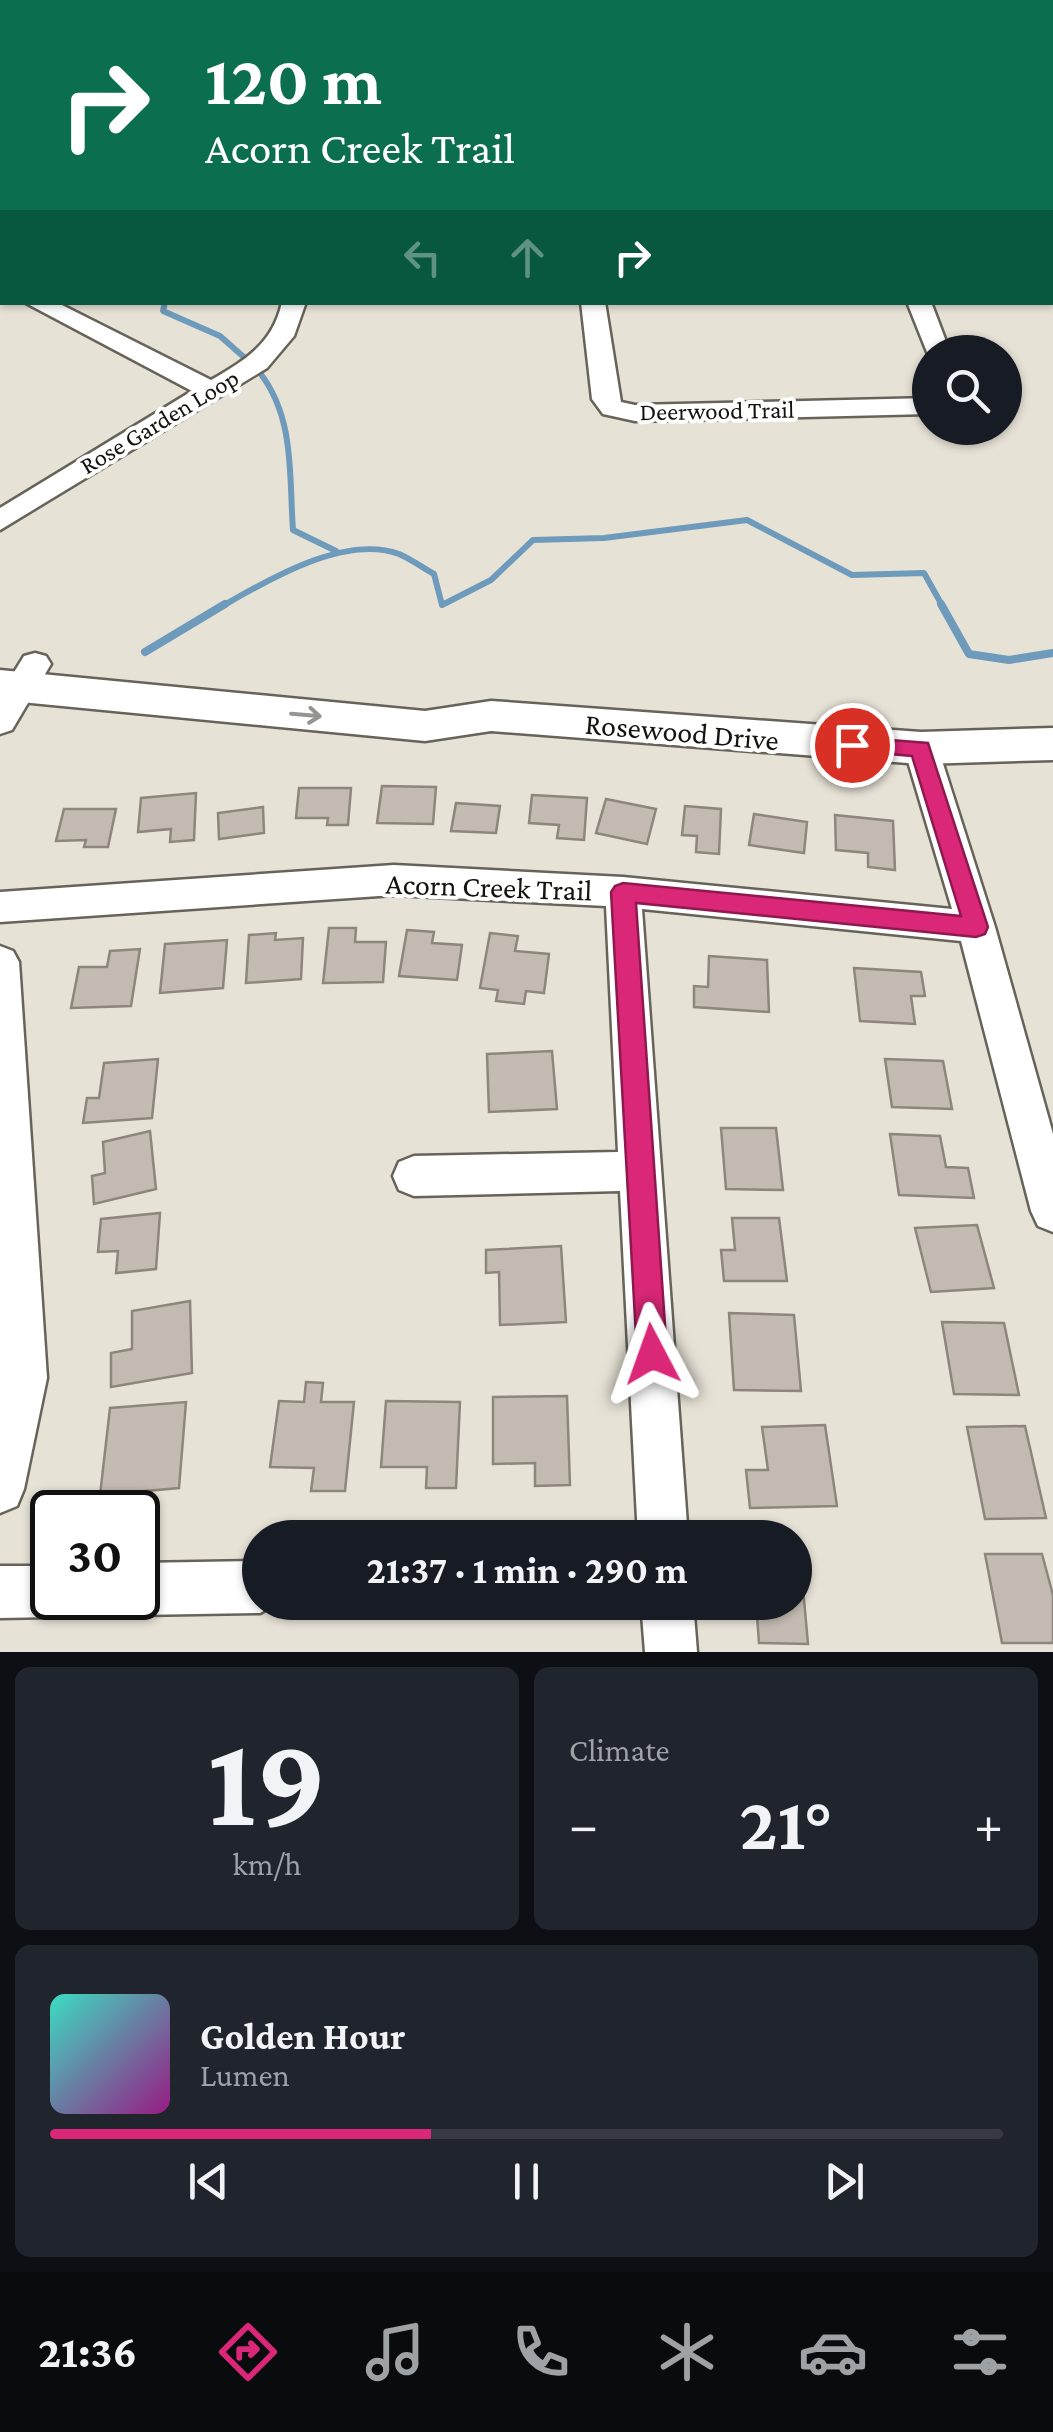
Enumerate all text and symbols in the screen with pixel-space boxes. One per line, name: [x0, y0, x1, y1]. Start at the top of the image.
icon: right: [40, 40, 170, 170]
text: 120 m: [205, 41, 382, 119]
text: Acorn Creek Trail: [205, 123, 515, 173]
icon: left: [395, 230, 450, 285]
icon: ahead: [500, 230, 555, 285]
icon: right: [605, 230, 660, 285]
map controls: [912, 335, 1022, 445]
button: search: [912, 335, 1022, 445]
street label: Rose Garden Loop: [75, 364, 244, 480]
street label: Deerwood Trail: [639, 396, 795, 425]
pin: [810, 703, 895, 788]
one-way arrow: [289, 706, 321, 725]
street label: Rosewood Drive: [584, 707, 780, 756]
icon: arrive: [825, 718, 880, 773]
street label: Acorn Creek Trail: [385, 866, 593, 907]
position arrow: [600, 1302, 704, 1406]
speed limit sign: 30: [30, 1490, 160, 1620]
text: 21:37 · 1 min · 290 m: [367, 1549, 687, 1591]
text: 19: [207, 1708, 327, 1853]
text: Climate: [569, 1732, 670, 1768]
text: 21°: [739, 1782, 833, 1865]
text: −: [569, 1794, 598, 1855]
text: +: [974, 1794, 1003, 1855]
text: km/h: [233, 1846, 302, 1882]
text: Golden Hour: [200, 2015, 406, 2057]
text: Lumen: [200, 2057, 290, 2093]
icon: previous: [181, 2154, 236, 2209]
icon: pause: [499, 2154, 554, 2209]
icon: next: [817, 2154, 872, 2209]
icon: directions: [213, 2317, 283, 2387]
icon: music: [360, 2317, 430, 2387]
icon: phone: [506, 2317, 576, 2387]
icon: climate: [652, 2317, 722, 2387]
icon: car: [798, 2317, 868, 2387]
icon: filters: [945, 2317, 1015, 2387]
text: 21:36: [38, 2327, 137, 2377]

